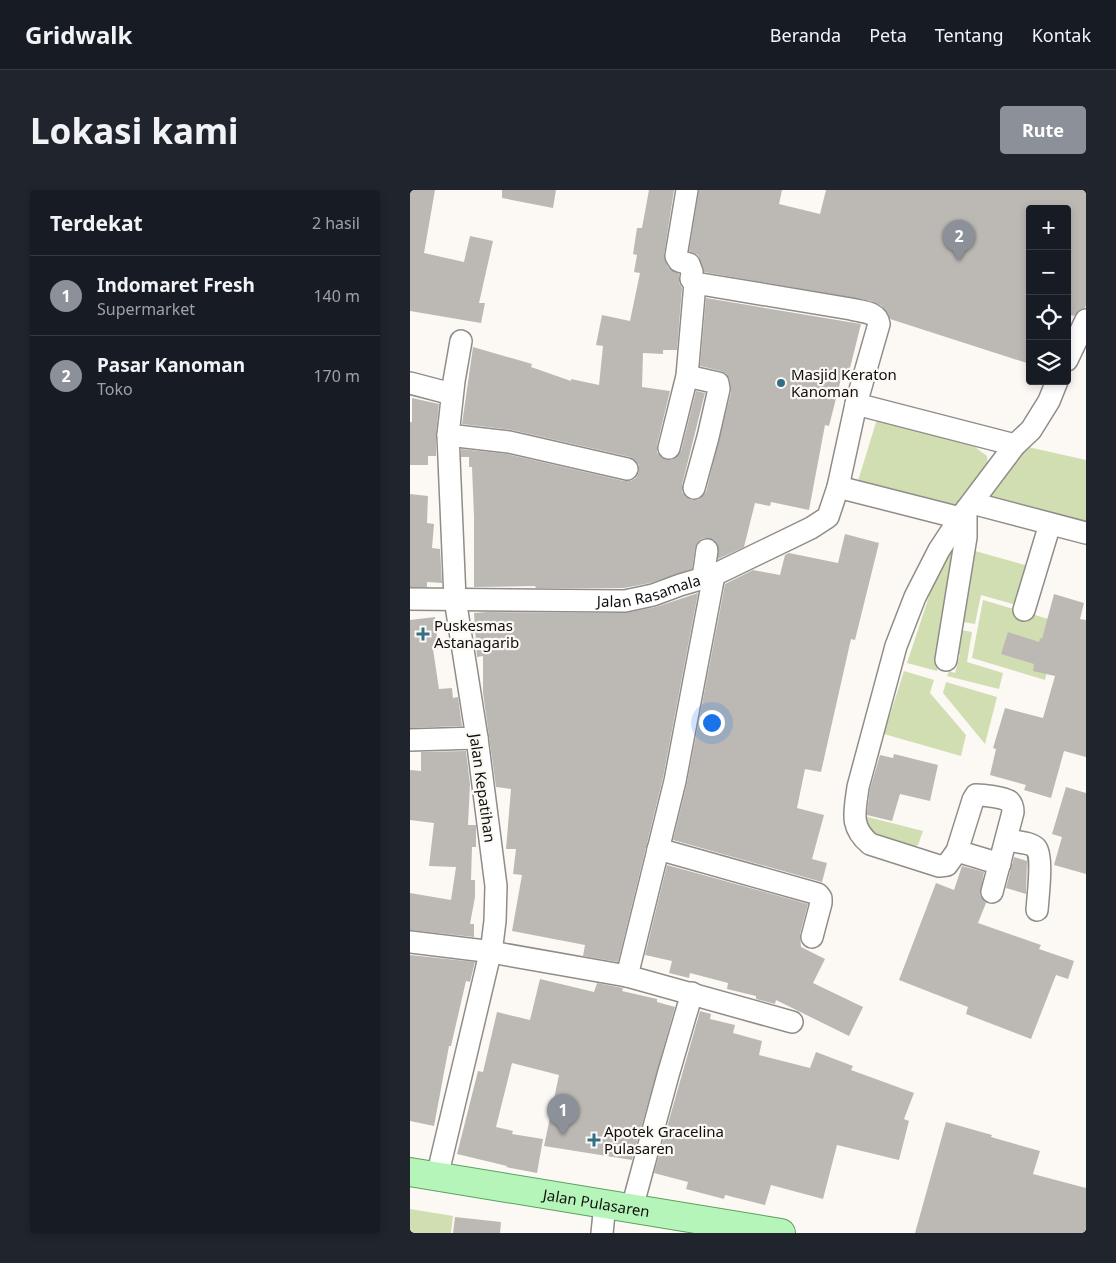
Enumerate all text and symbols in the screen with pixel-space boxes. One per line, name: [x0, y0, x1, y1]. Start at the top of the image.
text: Gridwalk: [25, 18, 132, 51]
text: Beranda: [770, 23, 841, 47]
text: Peta: [869, 23, 907, 47]
text: Tentang: [935, 23, 1004, 47]
text: Kontak: [1032, 23, 1091, 47]
button: Rute: [1000, 106, 1086, 154]
text: Lokasi kami: [30, 107, 239, 154]
map controls: [1026, 205, 1071, 385]
button: +: [1026, 205, 1071, 250]
text: Terdekat: [50, 209, 143, 237]
text: 2 hasil: [312, 212, 360, 234]
pin: 2: [943, 220, 975, 261]
button: −: [1026, 250, 1071, 295]
text: Indomaret Fresh: [97, 272, 255, 298]
text: 1: [61, 285, 71, 307]
text: 140 m: [313, 285, 360, 307]
button: locate: [1026, 295, 1071, 340]
text: Supermarket: [97, 298, 195, 320]
button: layers: [1026, 340, 1071, 385]
text: Pasar Kanoman: [97, 352, 245, 378]
place label: Masjid Keraton Kanoman: [791, 364, 897, 401]
text: 2: [61, 365, 71, 387]
text: 170 m: [313, 365, 360, 387]
marker: Masjid Keraton Kanoman: [775, 377, 787, 389]
text: Toko: [97, 378, 133, 400]
street label: Jalan Rasamala: [595, 570, 703, 611]
place label: Puskesmas Astanagarib: [434, 615, 519, 652]
marker: Puskesmas Astanagarib: [416, 627, 430, 641]
your location: [699, 710, 725, 736]
street label: Jalan Kepatihan: [465, 730, 501, 844]
pin: 1: [547, 1094, 579, 1135]
place label: Apotek Gracelina Pulasaren: [604, 1121, 724, 1158]
marker: Apotek Gracelina Pulasaren: [588, 1134, 600, 1146]
street label: Jalan Pulasaren: [540, 1184, 651, 1221]

